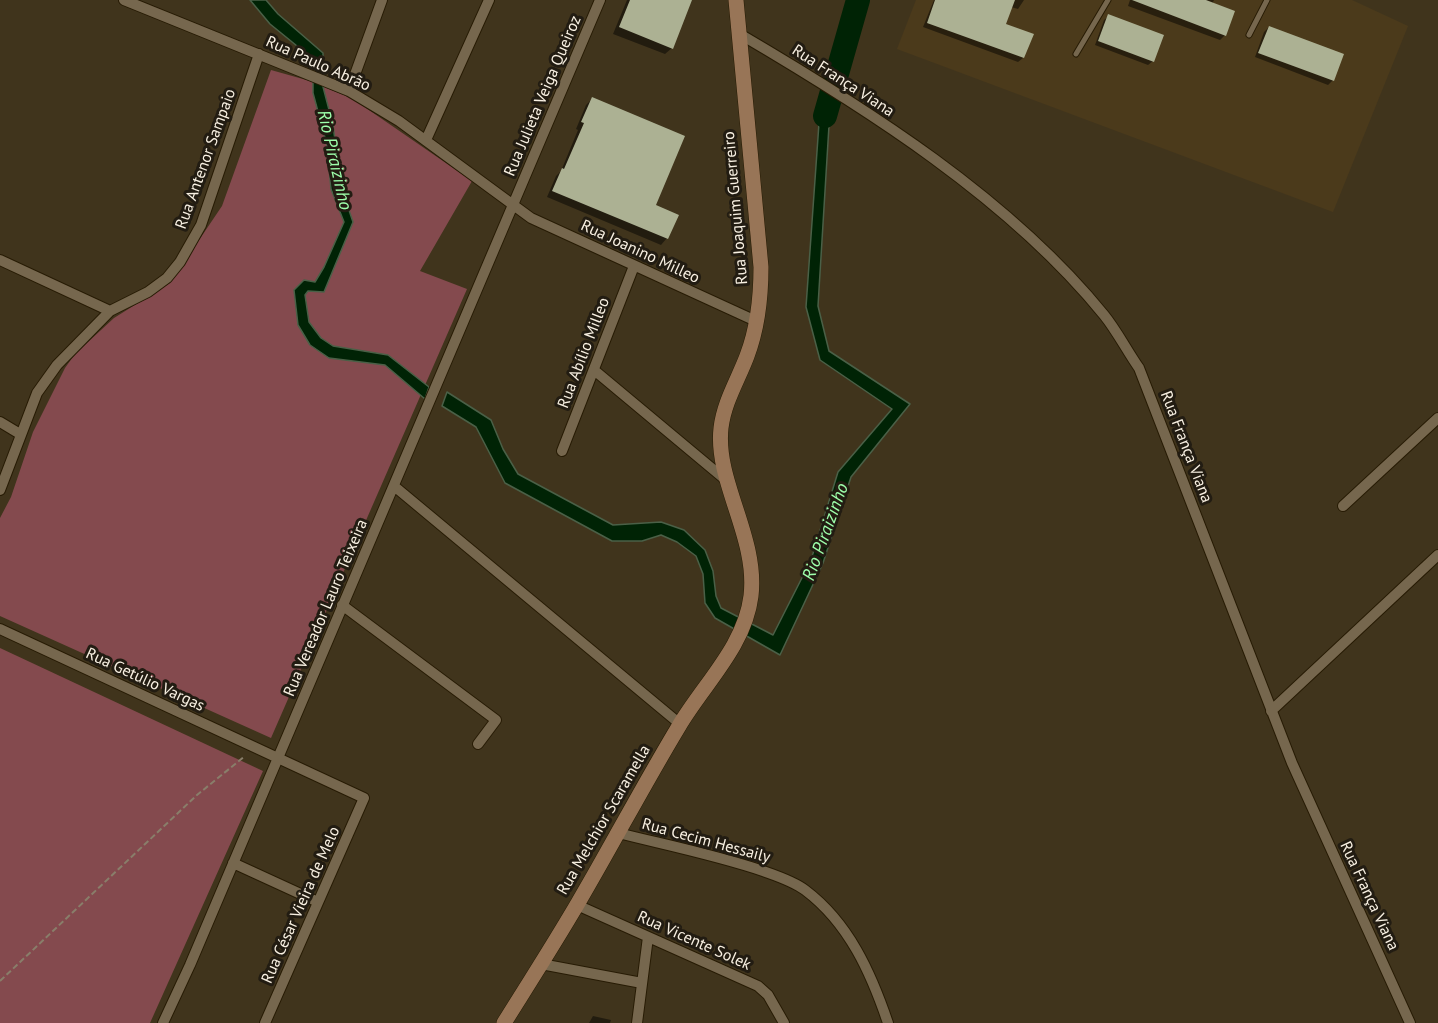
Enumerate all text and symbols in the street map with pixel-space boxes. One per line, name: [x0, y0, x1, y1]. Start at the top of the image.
street label: Rua Julieta Veiga Queiroz: [500, 13, 586, 179]
street label: Rua Paulo Abrão: [263, 32, 373, 96]
street label: Rua França Viana: [788, 41, 898, 121]
street label: Rua Antenor Sampaio: [172, 86, 240, 232]
water label: Rio Piraizinho: [312, 108, 356, 212]
street label: Rua Joaquim Guerreiro: [720, 130, 752, 286]
street label: Rua Joanino Milleo: [578, 216, 702, 288]
street label: Rua Abílio Milleo: [554, 295, 614, 411]
street label: Rua França Viana: [1156, 388, 1216, 506]
water label: Rio Piraizinho: [798, 480, 854, 584]
street label: Rua Vereador Lauro Teixeira: [280, 517, 372, 699]
street label: Rua Getúlio Vargas: [83, 644, 207, 716]
street label: Rua Melchior Scaramella: [553, 742, 655, 898]
street label: Rua Cecim Hessaily: [640, 815, 772, 867]
street label: Rua César Vieira de Melo: [258, 824, 344, 986]
street label: Rua França Viana: [1335, 838, 1403, 954]
street label: Rua Vicente Solek: [634, 907, 754, 975]

